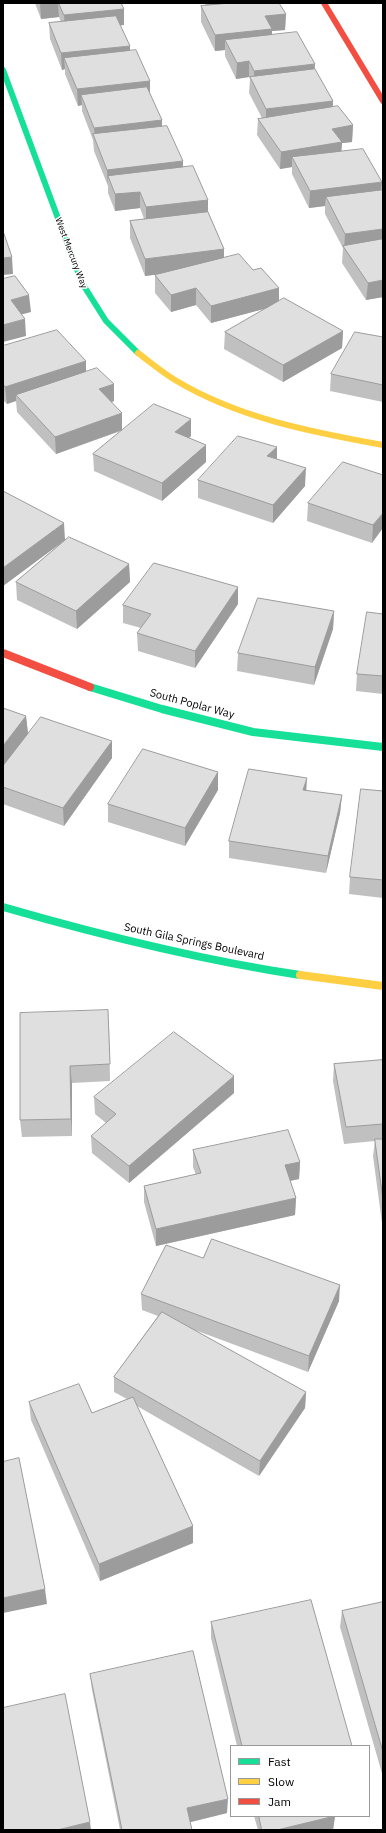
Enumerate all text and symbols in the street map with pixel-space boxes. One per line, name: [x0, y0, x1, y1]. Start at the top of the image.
street label: West Mercury Way: [53, 216, 89, 290]
street label: South Poplar Way: [148, 686, 236, 722]
street label: South Gila Springs Boulevard: [123, 921, 265, 963]
legend: [230, 1745, 370, 1817]
text: Fast: [268, 1754, 291, 1769]
text: Slow: [268, 1774, 294, 1789]
text: Jam: [268, 1794, 291, 1809]

